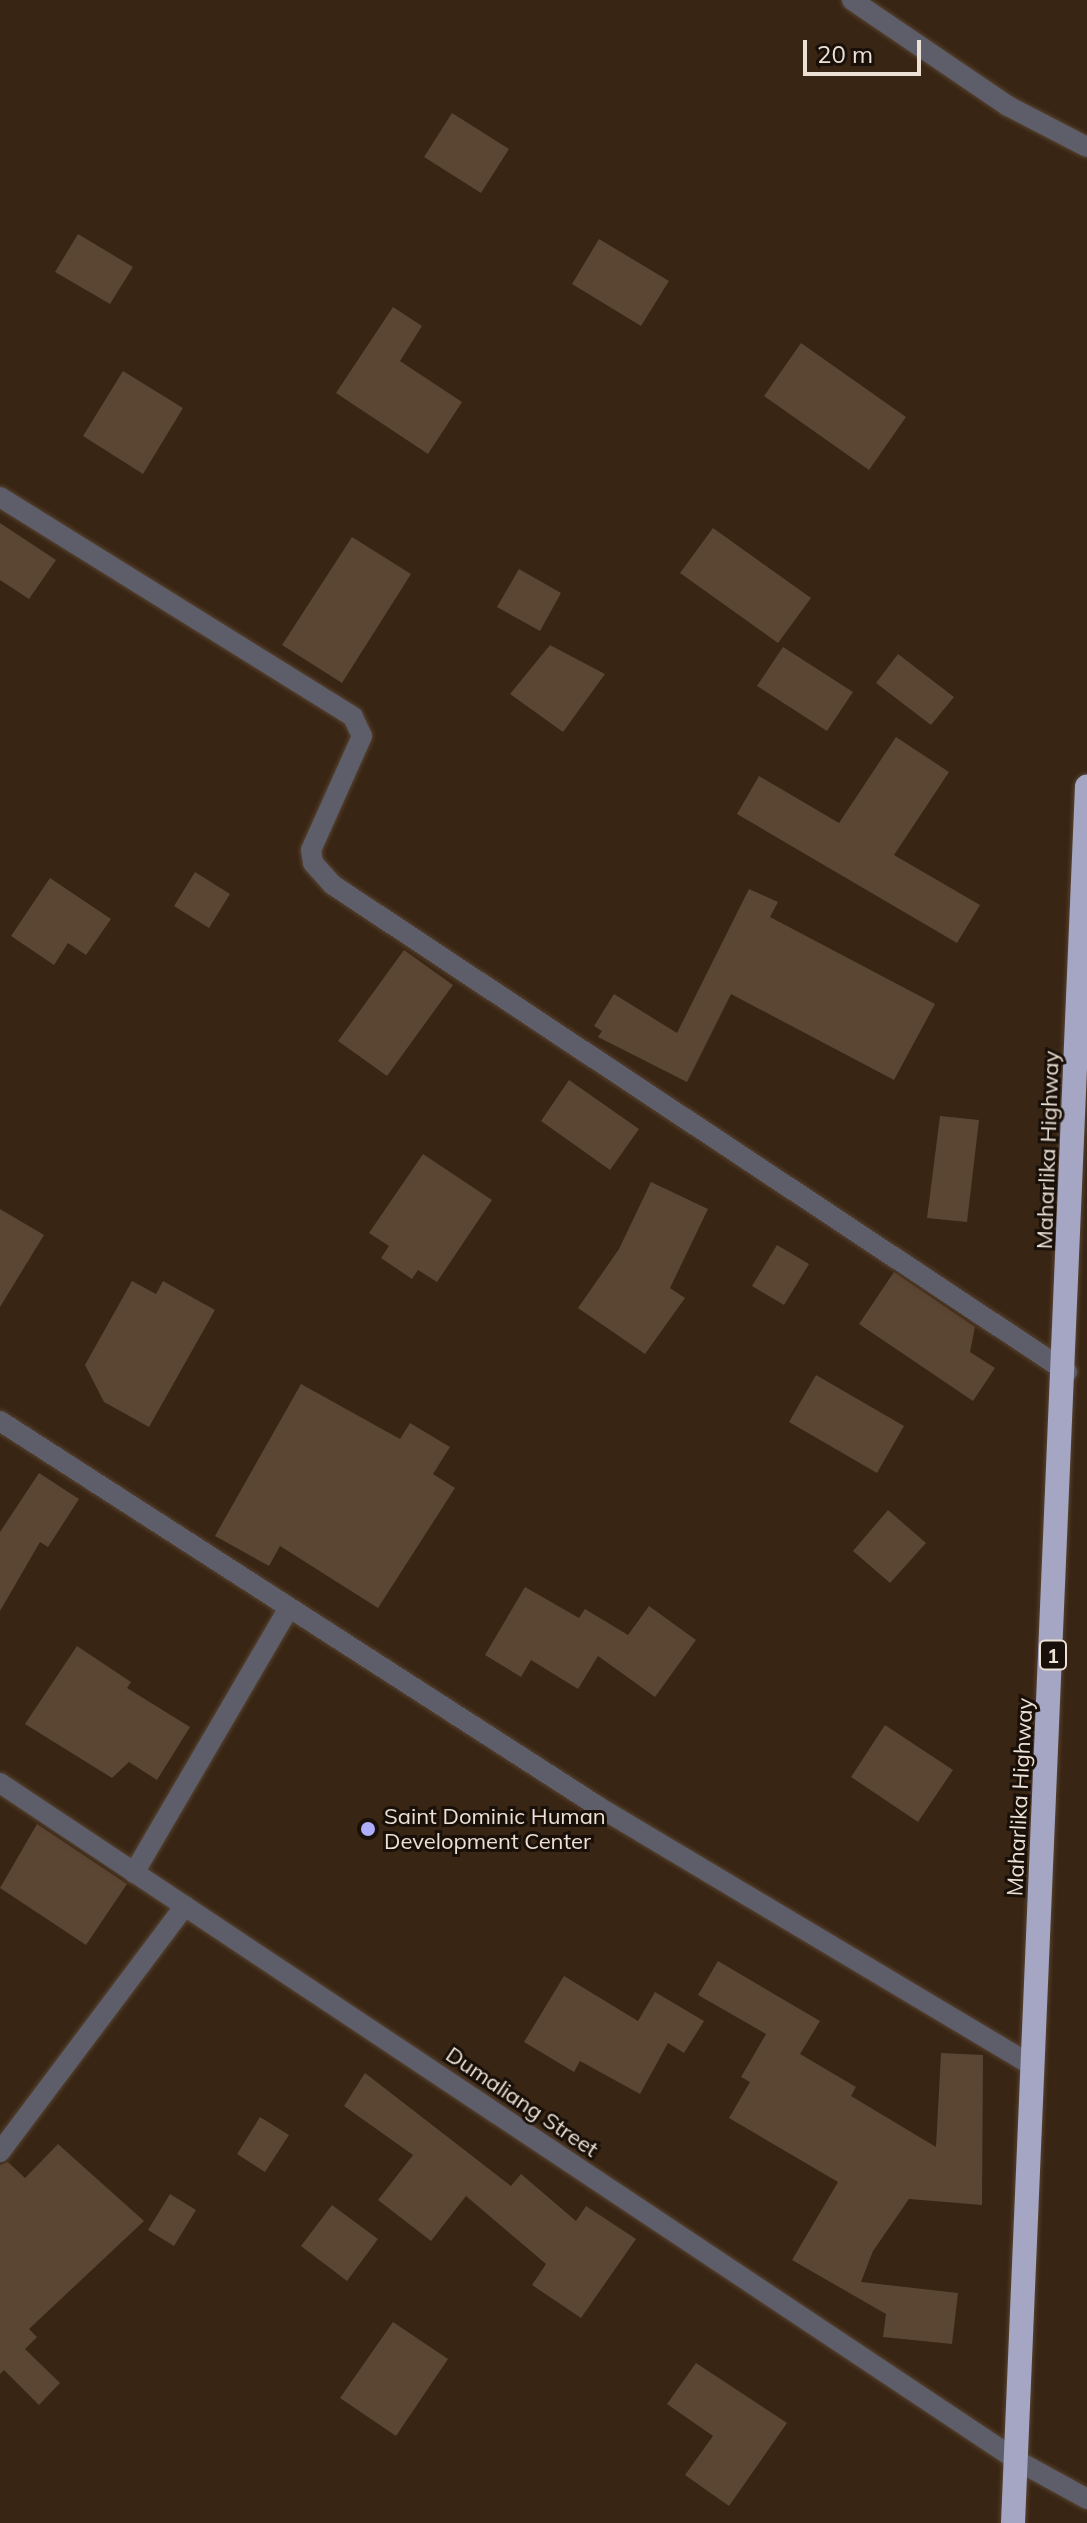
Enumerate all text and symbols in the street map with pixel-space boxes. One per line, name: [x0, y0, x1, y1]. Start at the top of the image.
scale bar: [807, 24, 925, 74]
text: 20 m: [817, 39, 873, 69]
street label: Maharlika Highway: [1031, 1050, 1065, 1250]
road number: 1: [1039, 1639, 1067, 1671]
street label: Maharlika Highway: [1002, 1697, 1038, 1897]
place label: Saint Dominic Human Development Center: [384, 1803, 606, 1854]
marker: Saint Dominic Human Development Center: [359, 1820, 377, 1838]
street label: Dumaliang Street: [441, 2041, 603, 2163]

